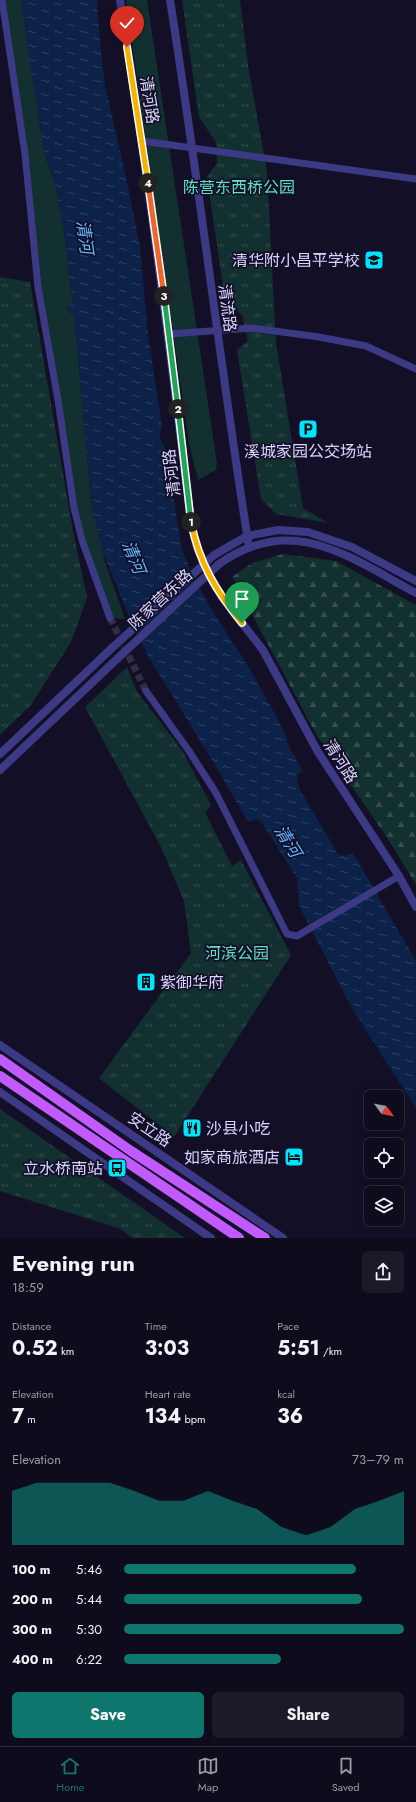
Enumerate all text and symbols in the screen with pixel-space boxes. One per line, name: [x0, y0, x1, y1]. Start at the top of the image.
pin: [110, 6, 144, 47]
icon: check: [116, 12, 138, 34]
street label: 清河路: [134, 75, 165, 126]
pin: 4: [138, 173, 158, 193]
text: 4: [144, 175, 152, 191]
park label: 陈营东西桥公园: [183, 176, 295, 199]
water label: 清河: [71, 218, 100, 258]
place label: 清华附小昌平学校: [232, 249, 360, 272]
school or university icon: 清华附小昌平学校: [363, 249, 385, 271]
street label: 清流路: [213, 283, 242, 333]
pin: 3: [154, 286, 174, 306]
text: 3: [161, 288, 167, 304]
pin: 2: [168, 399, 188, 419]
text: 2: [174, 401, 182, 417]
parking icon: 溪城家园公交场站: [297, 418, 319, 440]
place label: 溪城家园公交场站: [244, 440, 372, 463]
street label: 清河路: [157, 448, 186, 498]
pin: 1: [181, 512, 201, 532]
text: 1: [188, 514, 194, 530]
water label: 清河: [117, 537, 153, 580]
street label: 陈家营东路: [123, 564, 197, 635]
pin: [225, 582, 259, 623]
icon: arrive: [231, 588, 253, 610]
street label: 清河路: [318, 735, 363, 788]
water label: 清河: [269, 820, 309, 864]
park label: 河滨公园: [205, 942, 269, 965]
building icon: 紫御华府: [135, 971, 157, 993]
place label: 紫御华府: [160, 971, 224, 994]
north arrow: [364, 1090, 404, 1130]
map controls: [364, 1090, 404, 1226]
street label: 安立路: [123, 1106, 176, 1152]
restaurant icon: 沙县小吃: [181, 1117, 203, 1139]
place label: 沙县小吃: [206, 1117, 270, 1140]
button: locate: [364, 1138, 404, 1178]
place label: 如家商旅酒店: [184, 1146, 280, 1169]
hotel icon: 如家商旅酒店: [283, 1146, 305, 1168]
place label: 立水桥南站: [23, 1157, 103, 1180]
bus stop icon: 立水桥南站: [106, 1157, 128, 1179]
button: layers: [364, 1186, 404, 1226]
text: Evening run: [12, 1247, 135, 1279]
button: share: [362, 1251, 404, 1293]
text: 18:59: [12, 1278, 44, 1297]
text: Distance: [12, 1318, 51, 1334]
text: Time: [145, 1318, 167, 1334]
text: Pace: [277, 1318, 299, 1334]
text: 0.52: [12, 1334, 58, 1363]
text: 3:03: [145, 1334, 189, 1363]
text: 5:51: [277, 1334, 320, 1363]
text: km: [58, 1343, 74, 1359]
text: /km: [320, 1343, 342, 1359]
text: Elevation: [12, 1386, 54, 1402]
text: Heart rate: [145, 1386, 191, 1402]
text: kcal: [277, 1386, 295, 1402]
text: 7: [12, 1402, 24, 1431]
text: 134: [145, 1402, 181, 1431]
text: 36: [277, 1402, 303, 1431]
text: m: [24, 1411, 36, 1427]
text: bpm: [181, 1411, 206, 1427]
text: Elevation: [12, 1450, 61, 1469]
text: 73–79 m: [352, 1450, 404, 1469]
text: 100 m: [12, 1560, 50, 1579]
text: 5:46: [76, 1560, 102, 1579]
text: 200 m: [12, 1590, 52, 1609]
text: 5:44: [76, 1590, 102, 1609]
text: 300 m: [12, 1620, 52, 1639]
text: 5:30: [76, 1620, 102, 1639]
text: 400 m: [12, 1650, 53, 1669]
text: 6:22: [76, 1650, 102, 1669]
button: Save: [12, 1692, 204, 1738]
button: Share: [212, 1692, 404, 1738]
tab: Home: [56, 1755, 84, 1795]
tab: Map: [197, 1755, 219, 1795]
tab: Saved: [332, 1755, 360, 1795]

